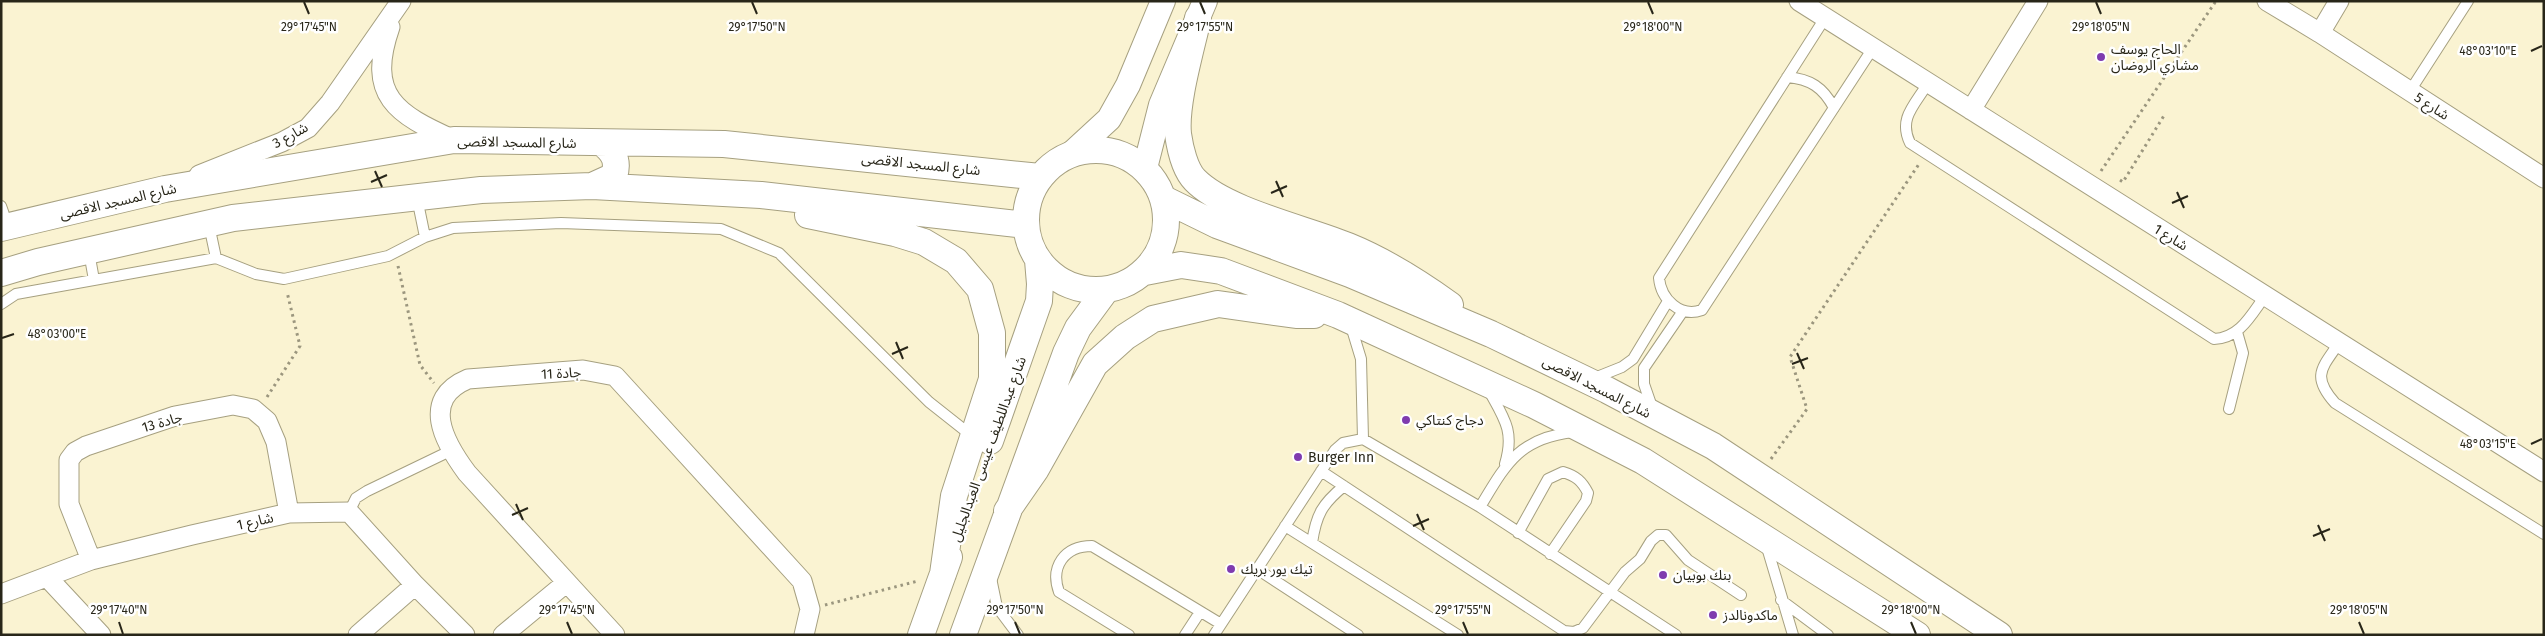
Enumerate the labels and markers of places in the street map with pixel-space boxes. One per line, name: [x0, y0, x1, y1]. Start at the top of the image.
place label: الحاج يوسف مشاري الروضان: [2111, 41, 2199, 76]
marker: الحاج يوسف مشاري الروضان: [2095, 51, 2107, 63]
place label: دجاج كنتاكي: [1416, 412, 1484, 431]
marker: دجاج كنتاكي: [1400, 414, 1412, 426]
place label: Burger Inn: [1308, 449, 1374, 466]
marker: Burger Inn: [1292, 451, 1304, 463]
place label: تيك يور بريك: [1241, 561, 1313, 578]
marker: تيك يور بريك: [1225, 563, 1237, 575]
place label: بنك بوبيان: [1673, 567, 1731, 584]
marker: بنك بوبيان: [1657, 569, 1669, 581]
place label: ماكدونالدز: [1722, 607, 1778, 624]
marker: ماكدونالدز: [1707, 609, 1719, 621]

